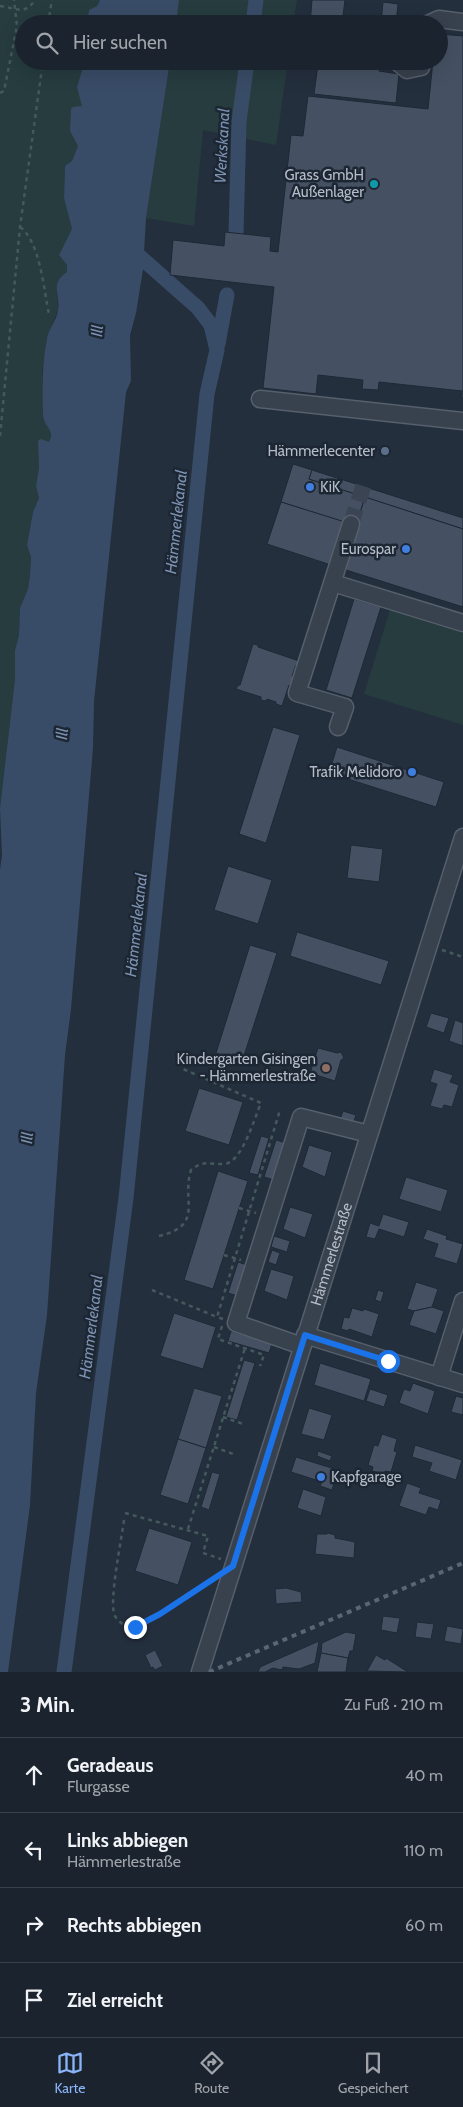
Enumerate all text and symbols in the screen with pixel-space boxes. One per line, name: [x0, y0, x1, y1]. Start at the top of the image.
search box: [15, 15, 448, 70]
icon: search: [33, 29, 61, 57]
text: Hier suchen: [73, 31, 167, 54]
water label: Werkskanal: [211, 108, 233, 184]
place label: Grass GmbH Außenlager: [285, 166, 364, 201]
marker: Grass GmbH Außenlager: [368, 178, 380, 190]
water label: Ill: [87, 324, 107, 338]
place label: Hämmerlecenter: [267, 442, 375, 460]
marker: Hämmerlecenter: [379, 445, 391, 457]
water label: Hämmerlekanal: [161, 469, 191, 575]
place label: KiK: [320, 478, 341, 496]
marker: KiK: [304, 481, 316, 493]
place label: Eurospar: [341, 540, 396, 558]
marker: Eurospar: [400, 543, 412, 555]
water label: Ill: [52, 727, 72, 741]
place label: Trafik Melidoro: [310, 763, 402, 781]
marker: Trafik Melidoro: [406, 766, 418, 778]
water label: Hämmerlekanal: [121, 872, 151, 978]
place label: Kindergarten Gisingen - Hämmerlestraße: [177, 1050, 316, 1085]
marker: Kindergarten Gisingen - Hämmerlestraße: [320, 1062, 332, 1074]
water label: Ill: [17, 1131, 37, 1145]
street label: Hämmerlestraße: [307, 1200, 356, 1308]
water label: Hämmerlekanal: [75, 1274, 107, 1380]
route start: [377, 1350, 400, 1373]
place label: Kapfgarage: [331, 1468, 402, 1486]
marker: Kapfgarage: [315, 1471, 327, 1483]
route end: [124, 1616, 147, 1639]
text: 3 Min.: [20, 1692, 75, 1717]
text: Zu Fuß · 210 m: [344, 1695, 443, 1714]
text: Geradeaus: [67, 1754, 153, 1777]
icon: ahead: [20, 1761, 48, 1789]
text: 40 m: [405, 1766, 443, 1785]
text: Flurgasse: [67, 1777, 130, 1796]
text: Links abbiegen: [67, 1829, 188, 1852]
icon: left: [20, 1836, 48, 1864]
text: 110 m: [404, 1841, 443, 1860]
text: Hämmerlestraße: [67, 1852, 181, 1871]
icon: right: [20, 1911, 48, 1939]
text: Rechts abbiegen: [67, 1914, 201, 1937]
text: 60 m: [405, 1916, 443, 1935]
icon: arrive: [20, 1986, 48, 2014]
text: Ziel erreicht: [67, 1989, 163, 2012]
tab: Karte: [54, 2049, 85, 2097]
tab: Route: [194, 2049, 229, 2097]
tab: Gespeichert: [338, 2049, 409, 2097]

